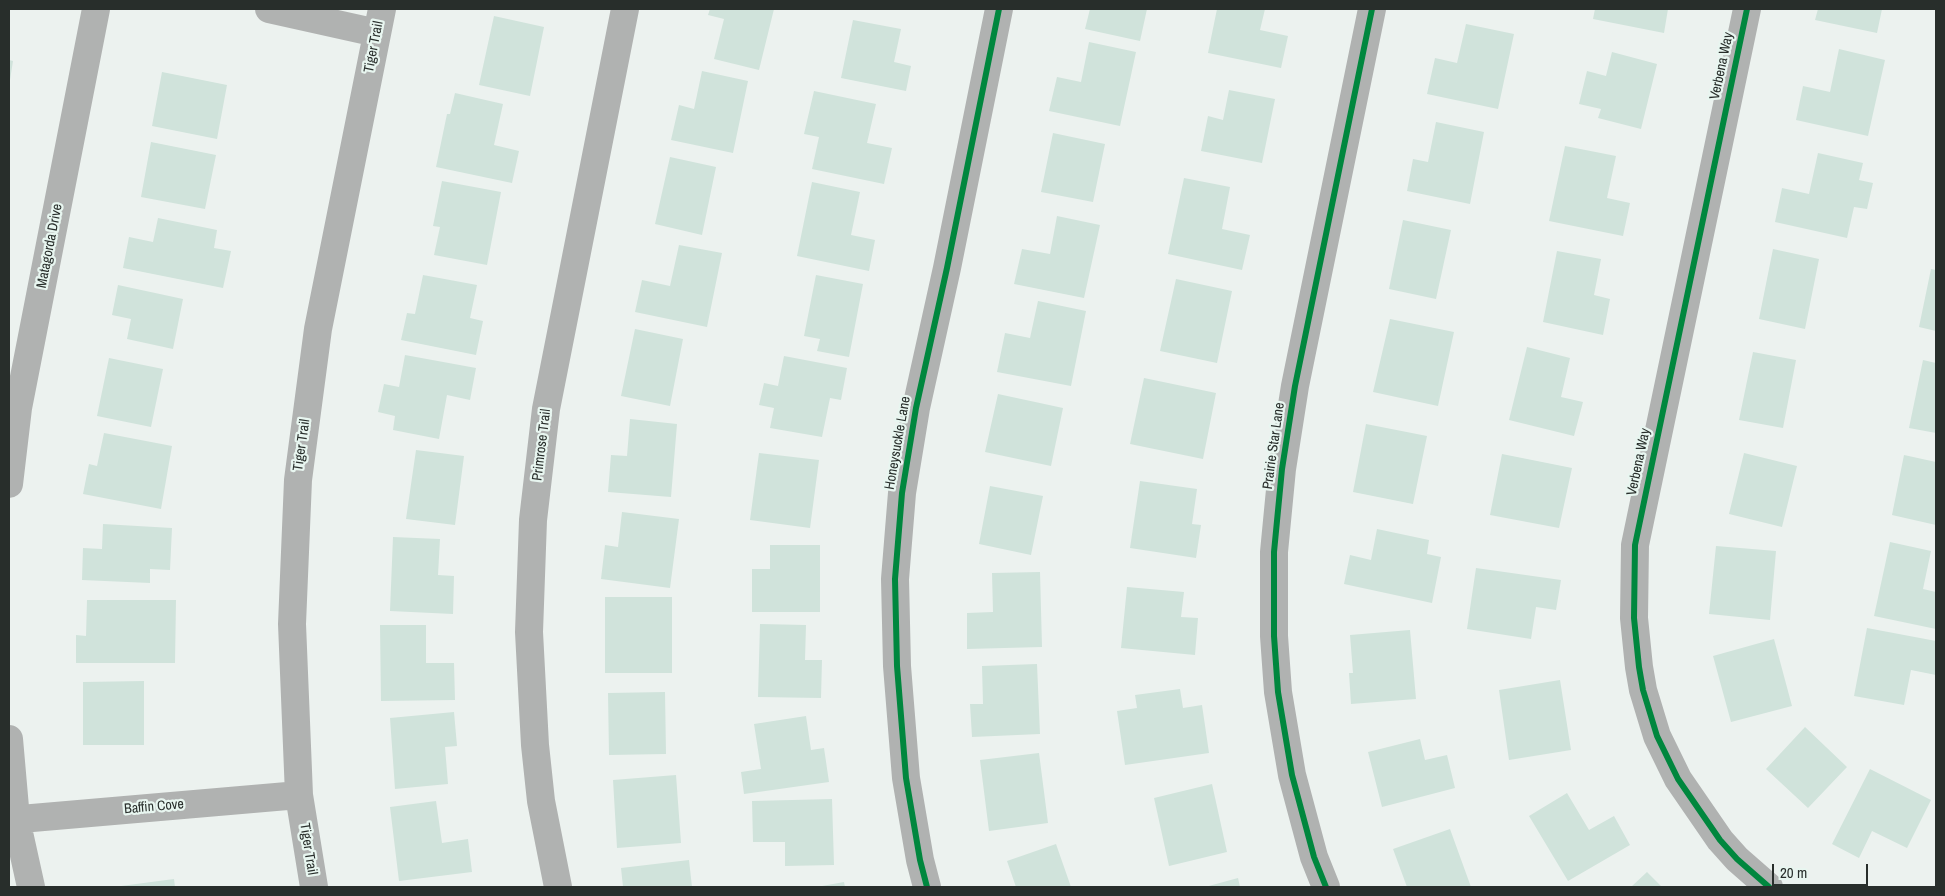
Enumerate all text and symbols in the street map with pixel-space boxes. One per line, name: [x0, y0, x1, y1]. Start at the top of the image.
street label: Tiger Trail: [361, 20, 387, 74]
street label: Verbena Way: [1707, 31, 1737, 101]
street label: Matagorda Drive: [34, 202, 66, 290]
street label: Honeysuckle Lane: [882, 395, 914, 491]
street label: Prairie Star Lane: [1260, 402, 1288, 490]
street label: Primrose Trail: [529, 408, 555, 482]
street label: Tiger Trail: [290, 418, 314, 472]
street label: Verbena Way: [1624, 427, 1654, 497]
street label: Baffin Cove: [123, 796, 185, 818]
street label: Tiger Trail: [296, 822, 320, 876]
scale bar: [1775, 854, 1871, 886]
text: 20 m: [1780, 862, 1807, 883]

